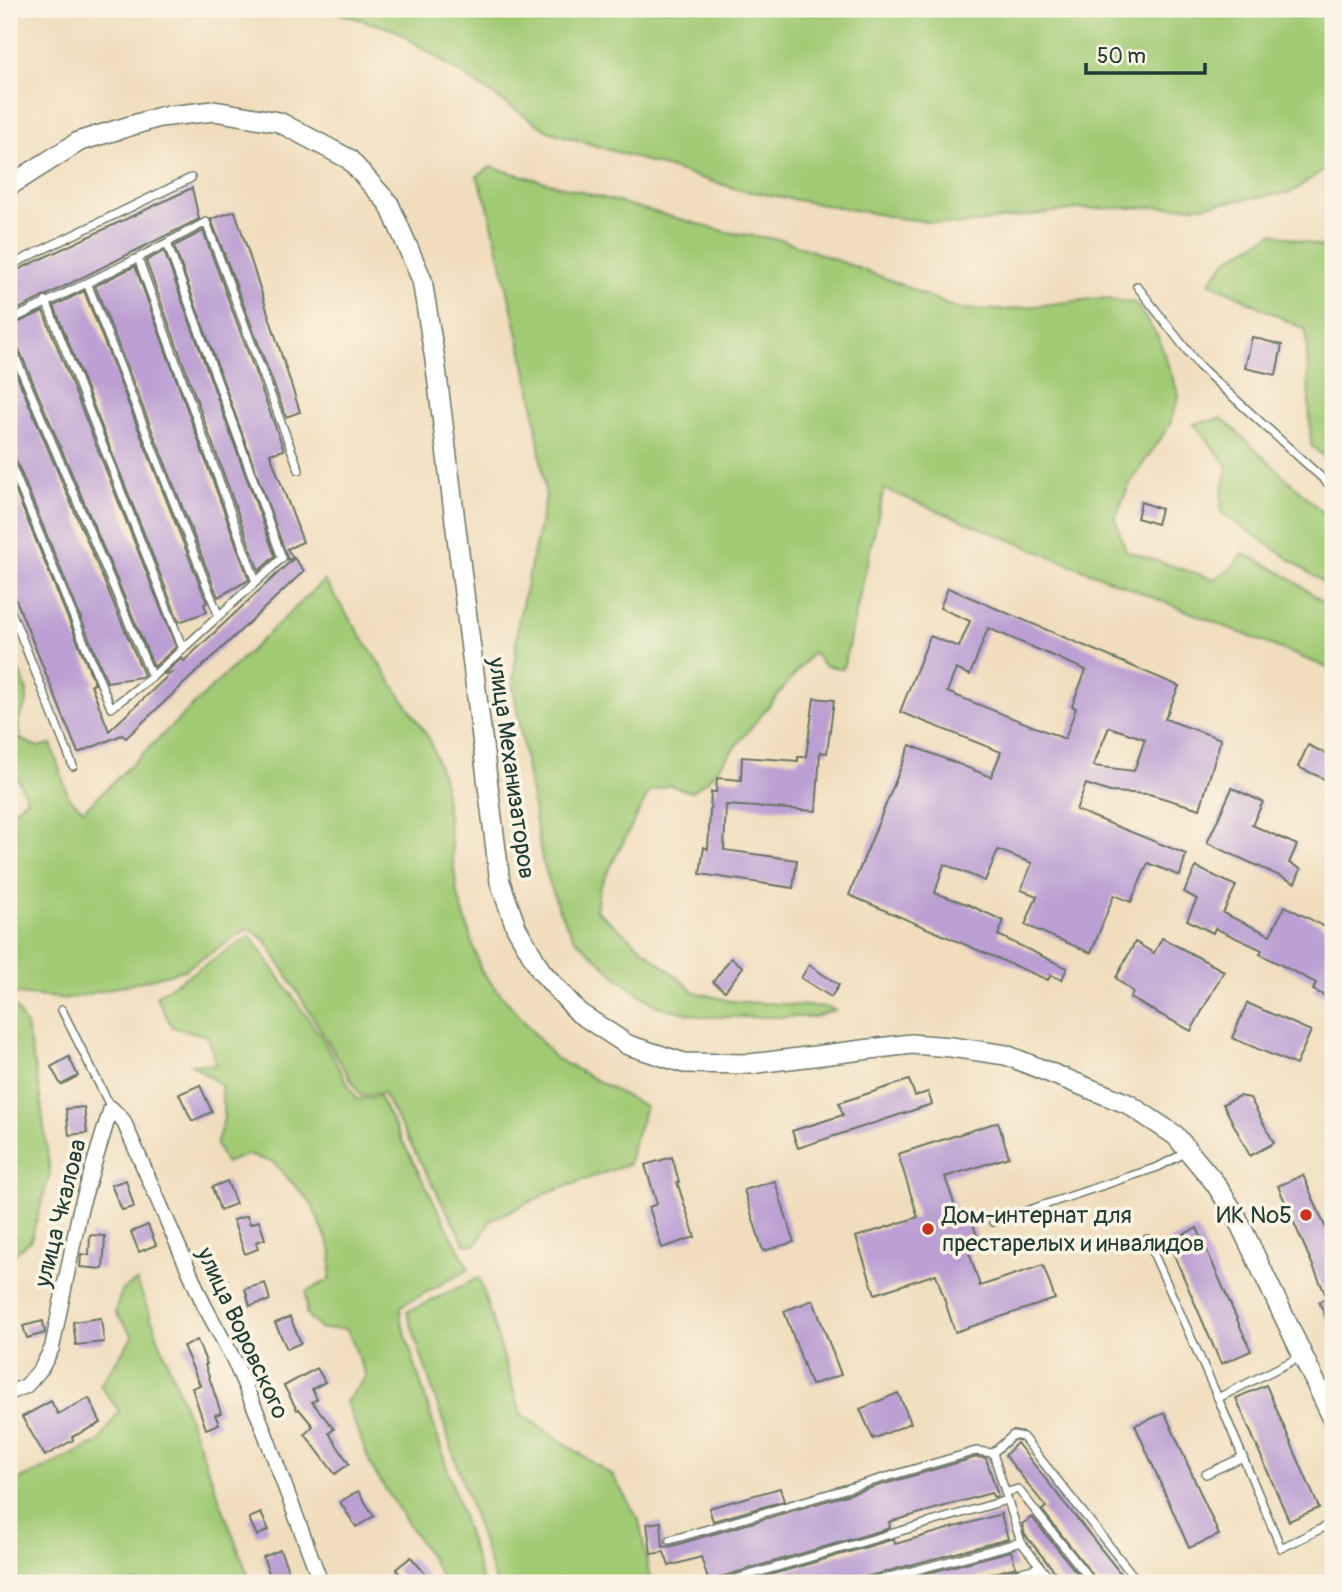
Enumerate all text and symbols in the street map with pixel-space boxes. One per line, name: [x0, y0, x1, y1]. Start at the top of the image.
scale bar: [1086, 32, 1206, 76]
text: 50 m: [1097, 43, 1146, 70]
street label: улица Механизаторов: [481, 654, 541, 881]
street label: улица Чкалова: [28, 1136, 93, 1291]
place label: Дом-интернат для престарелых и инвалидов: [941, 1201, 1205, 1258]
place label: ИК №5: [1216, 1201, 1292, 1230]
marker: ИК №5: [1298, 1207, 1314, 1223]
marker: Дом-интернат для престарелых и инвалидов: [920, 1221, 936, 1237]
street label: улица Воровского: [190, 1242, 295, 1424]

